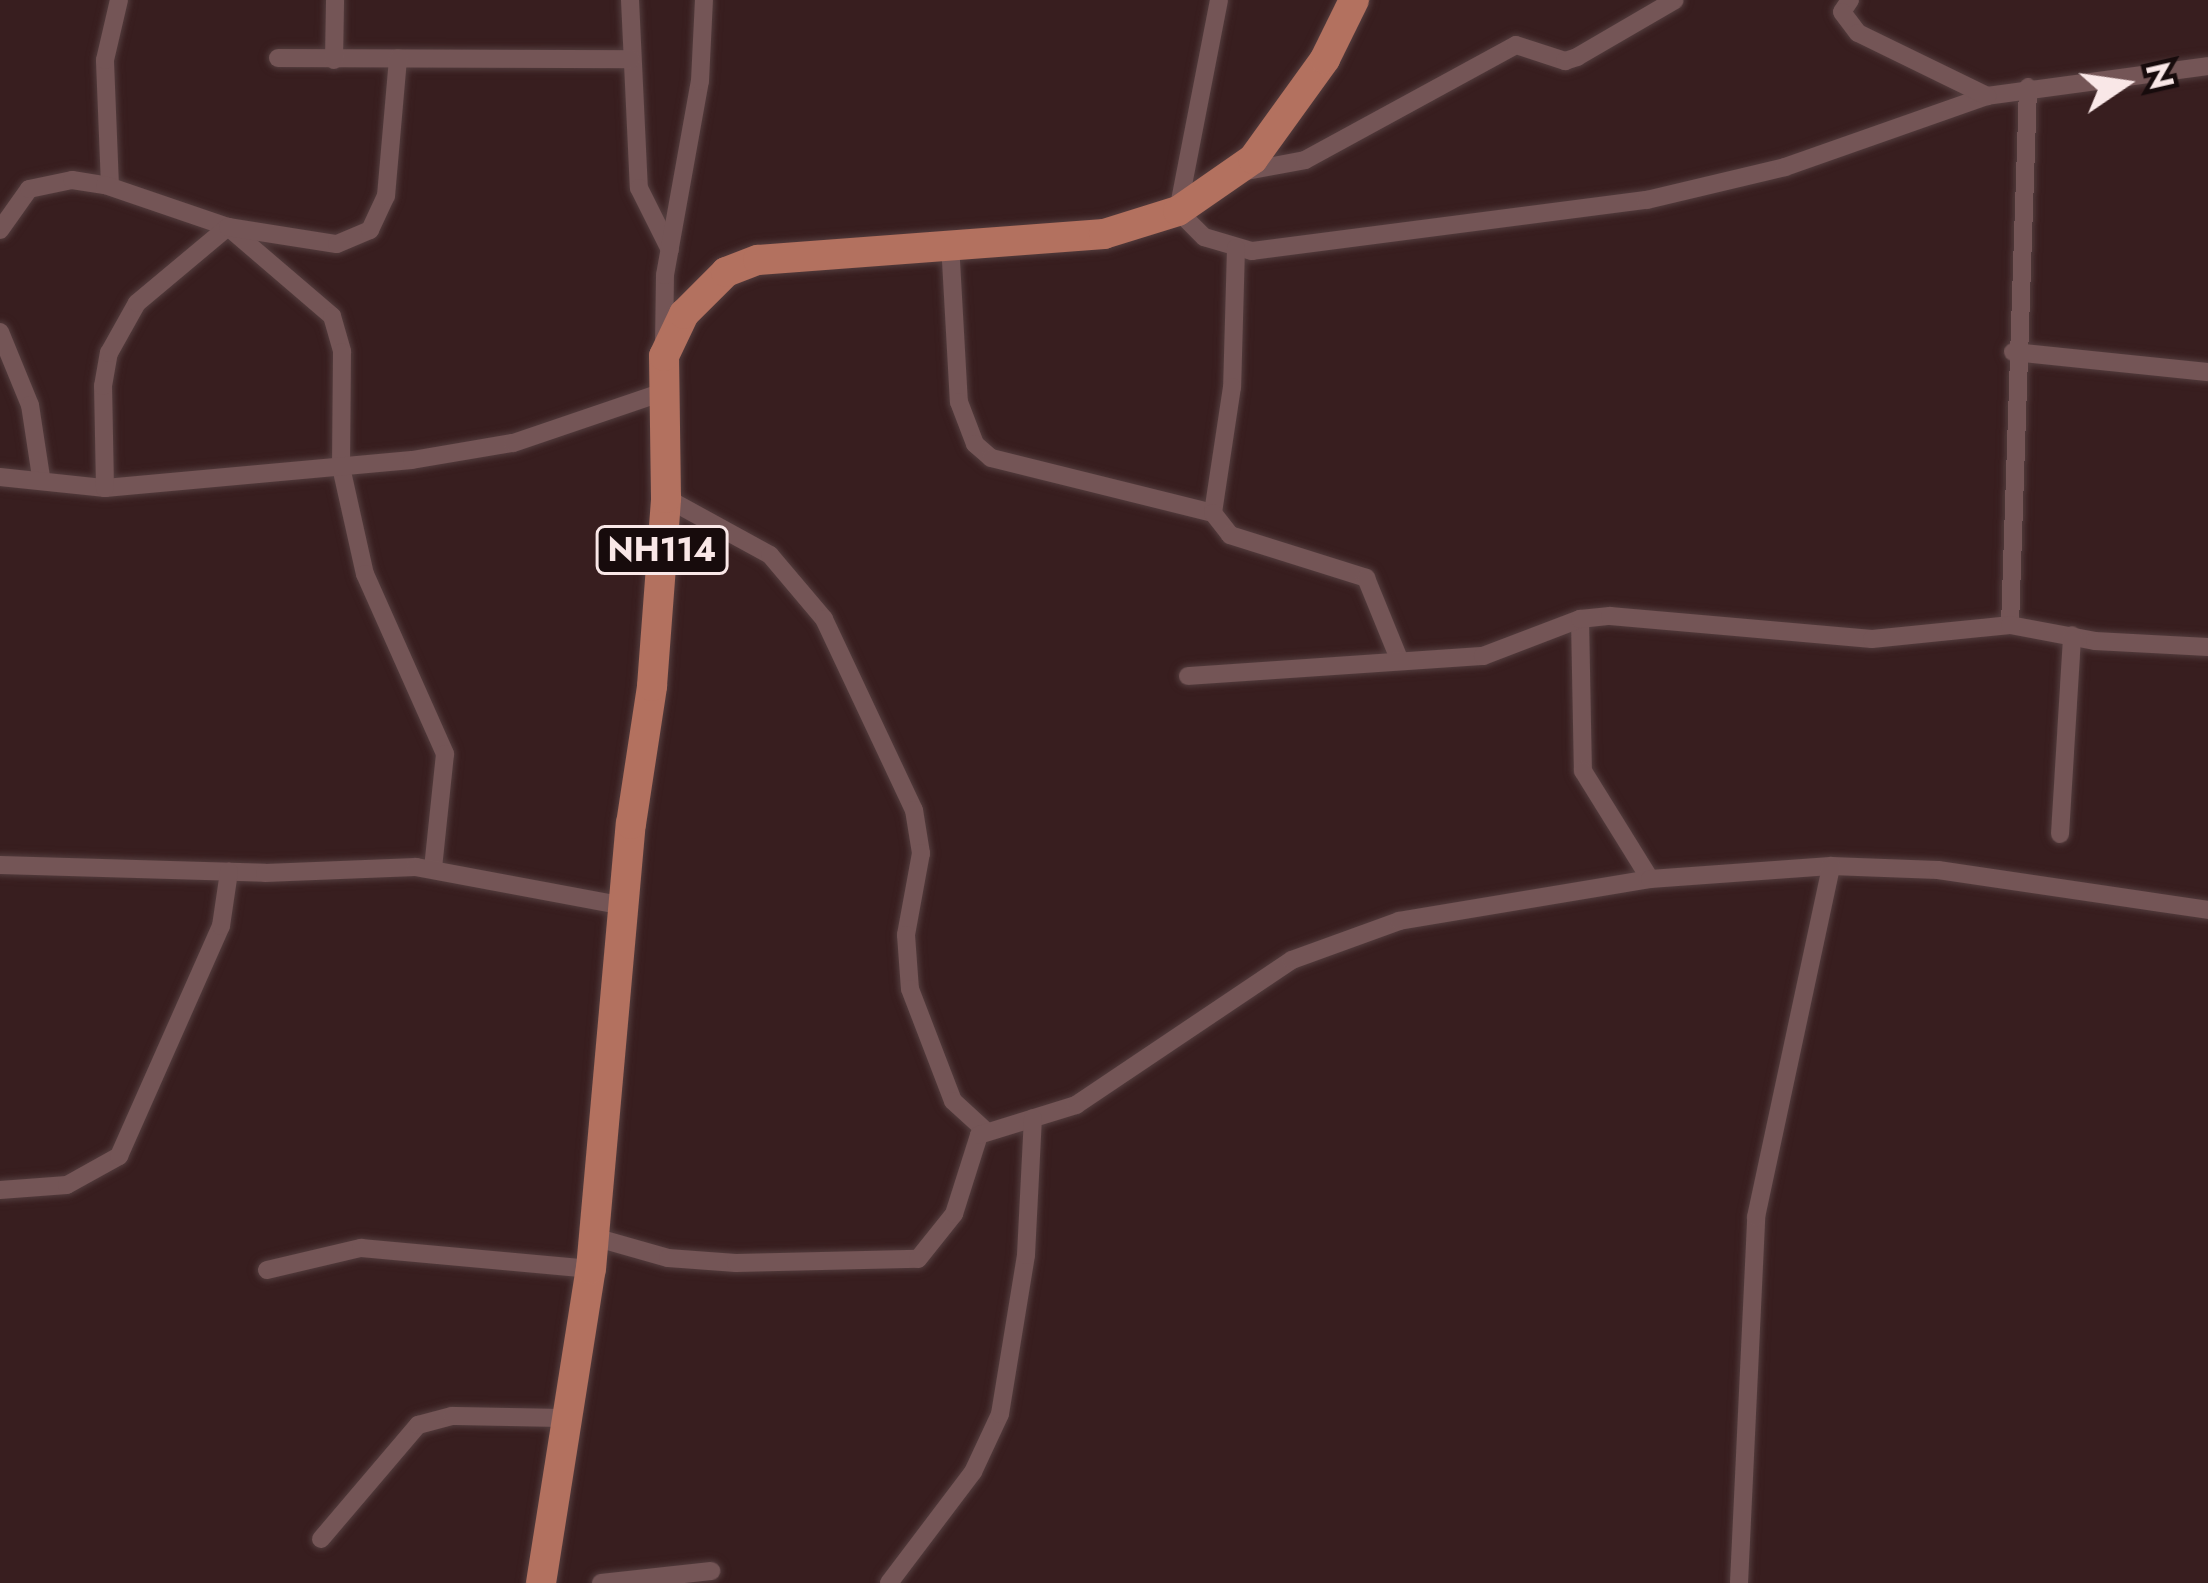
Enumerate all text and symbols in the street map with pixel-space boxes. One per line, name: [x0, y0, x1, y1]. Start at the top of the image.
north arrow: [2064, 24, 2184, 144]
text: N: [2134, 58, 2185, 94]
road number: NH114: [593, 523, 731, 577]

